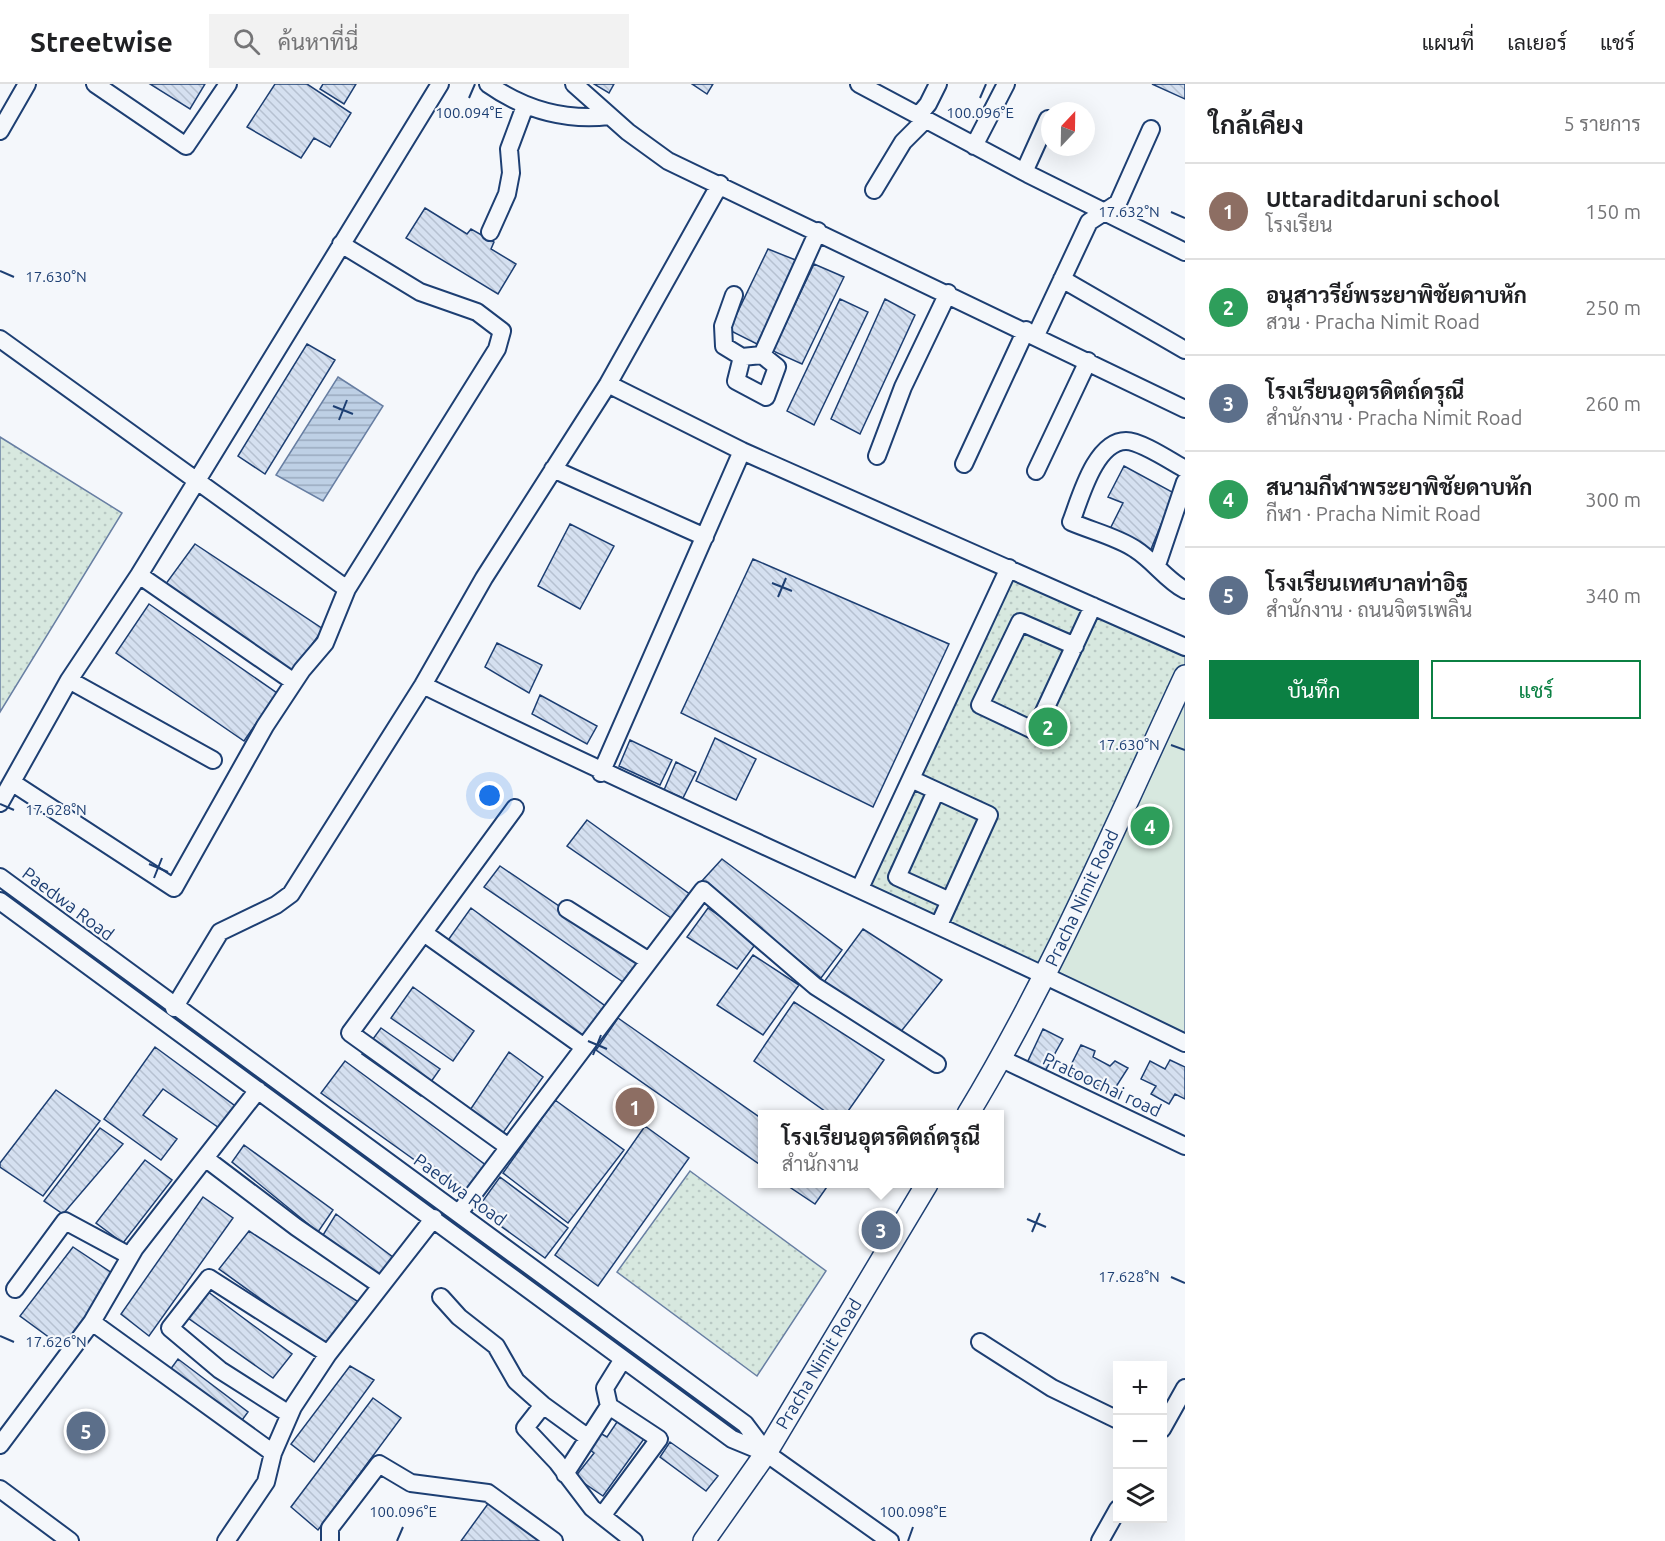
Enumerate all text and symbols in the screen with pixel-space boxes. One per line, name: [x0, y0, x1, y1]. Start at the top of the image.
search box: [209, 14, 629, 68]
icon: search: [230, 25, 263, 58]
text: Streetwise: [30, 26, 173, 57]
text: ค้นหาที่นี่: [278, 29, 358, 54]
text: แผนที่: [1422, 30, 1474, 54]
text: เลเยอร์: [1507, 30, 1567, 54]
text: แชร์: [1600, 30, 1635, 54]
north arrow: [1041, 102, 1095, 156]
text: 100.094°E: [435, 104, 503, 121]
text: 100.096°E: [946, 104, 1014, 121]
text: ใกล้เคียง: [1209, 110, 1304, 139]
text: 5 รายการ: [1563, 112, 1641, 135]
text: Uttaraditdaruni school: [1266, 186, 1500, 211]
text: 1: [1223, 200, 1234, 223]
text: 150 m: [1585, 200, 1641, 223]
text: 17.632°N: [1098, 203, 1160, 220]
text: โรงเรียน: [1266, 213, 1332, 236]
text: 17.630°N: [25, 268, 87, 285]
text: อนุสาวรีย์พระยาพิชัยดาบหัก: [1266, 282, 1527, 307]
text: 2: [1223, 296, 1234, 319]
text: 250 m: [1585, 296, 1641, 319]
text: สวน · Pracha Nimit Road: [1266, 310, 1480, 333]
text: โรงเรียนอุตรดิตถ์ดรุณี: [1266, 378, 1464, 403]
text: 3: [1223, 392, 1234, 415]
text: 260 m: [1585, 392, 1641, 415]
text: สำนักงาน · Pracha Nimit Road: [1266, 406, 1522, 429]
text: สนามกีฬาพระยาพิชัยดาบหัก: [1266, 474, 1532, 499]
text: 4: [1223, 488, 1234, 511]
text: 300 m: [1585, 488, 1641, 511]
text: กีฬา · Pracha Nimit Road: [1266, 502, 1481, 525]
text: โรงเรียนเทศบาลท่าอิฐ: [1266, 570, 1468, 595]
text: 5: [1223, 584, 1234, 607]
text: 340 m: [1585, 584, 1641, 607]
text: สำนักงาน · ถนนจิตรเพลิน: [1266, 598, 1472, 621]
button: บันทึก: [1209, 660, 1419, 719]
button: แชร์: [1431, 660, 1641, 719]
pin: 2: [1028, 704, 1068, 750]
text: 17.630°N: [1098, 736, 1160, 753]
your location: [475, 781, 504, 810]
text: 17.628°N: [25, 801, 87, 818]
pin: 4: [1130, 804, 1170, 848]
street label: Pracha Nimit Road: [1041, 826, 1122, 969]
street label: Paedwa Road: [19, 862, 118, 944]
street label: Pratoochai road: [1040, 1048, 1165, 1120]
pin: 1: [616, 1084, 654, 1130]
popup: [758, 1110, 1004, 1188]
text: โรงเรียนอุตรดิตถ์ดรุณี: [782, 1124, 980, 1149]
street label: Paedwa Road: [411, 1149, 511, 1229]
text: สำนักงาน: [782, 1152, 859, 1175]
pin: 3: [862, 1208, 900, 1252]
text: 17.628°N: [1098, 1268, 1160, 1285]
street label: Pracha Nimit Road: [771, 1295, 865, 1432]
text: 17.626°N: [25, 1333, 87, 1350]
map controls: [1113, 1361, 1167, 1523]
button: +: [1113, 1361, 1167, 1415]
pin: 5: [66, 1408, 106, 1454]
button: −: [1113, 1415, 1167, 1469]
button: layers: [1113, 1469, 1167, 1523]
text: 100.096°E: [369, 1503, 437, 1520]
text: 100.098°E: [879, 1503, 947, 1520]

